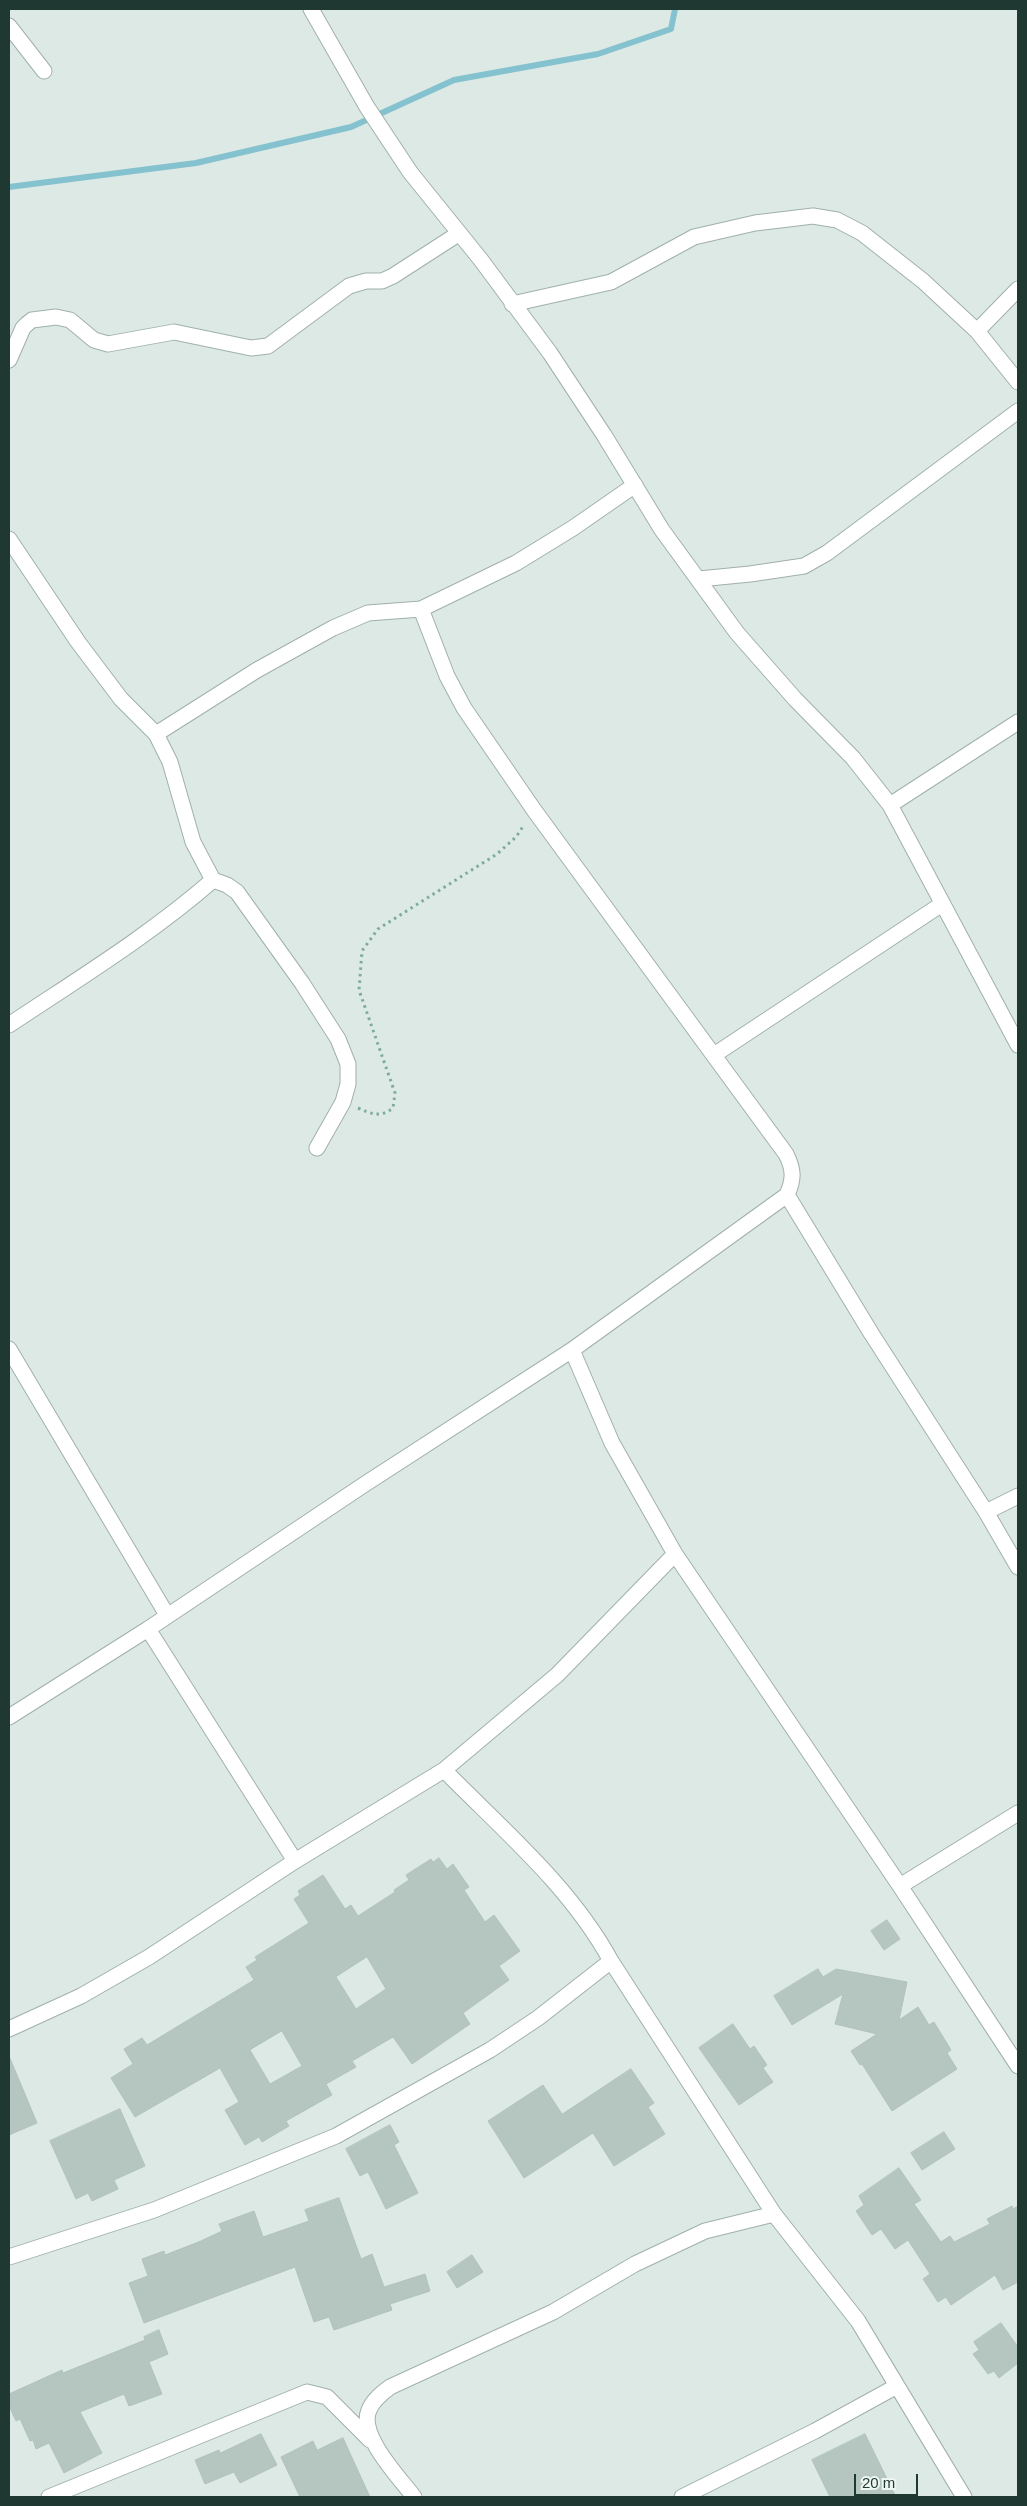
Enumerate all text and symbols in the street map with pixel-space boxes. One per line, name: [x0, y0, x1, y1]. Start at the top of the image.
scale bar: [857, 2464, 921, 2496]
text: 20 m: [862, 2474, 895, 2491]

